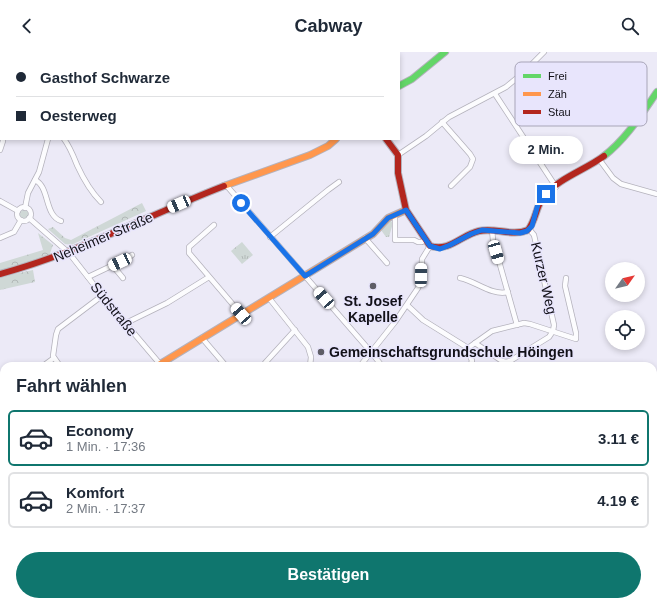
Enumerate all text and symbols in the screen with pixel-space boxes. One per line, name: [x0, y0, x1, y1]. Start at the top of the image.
icon: back: [16, 15, 38, 37]
icon: search: [619, 15, 641, 37]
text: Cabway: [294, 16, 363, 36]
legend: [515, 62, 647, 126]
text: Gasthof Schwarze: [40, 69, 170, 86]
text: Frei: [548, 70, 567, 82]
text: Zäh: [548, 88, 567, 100]
text: Stau: [548, 106, 571, 118]
text: Oesterweg: [40, 107, 117, 124]
callout: 2 Min.: [509, 136, 583, 164]
text: 2 Min.: [528, 142, 564, 157]
route end: [537, 185, 555, 203]
car: [166, 194, 192, 214]
route start: [232, 194, 250, 212]
street label: Neheimer Straße: [51, 209, 155, 265]
car: [487, 239, 505, 265]
street label: Kurzer Weg: [528, 240, 560, 316]
car: [107, 251, 133, 273]
north arrow: [605, 262, 645, 302]
map controls: [605, 262, 645, 350]
car: [415, 263, 427, 287]
street label: Südstraße: [87, 279, 141, 339]
marker: St. Josef Kapelle: [368, 281, 378, 291]
car: [312, 285, 336, 311]
place label: St. Josef Kapelle: [344, 293, 403, 325]
car: [229, 301, 253, 327]
button: locate: [605, 310, 645, 350]
place label: Gemeinschaftsgrundschule Höingen: [329, 344, 573, 360]
marker: Gemeinschaftsgrundschule Höingen: [316, 347, 326, 357]
text: Fahrt wählen: [16, 376, 127, 396]
icon: car: [18, 420, 54, 456]
text: Economy: [66, 422, 134, 439]
text: 3.11 €: [598, 430, 639, 447]
text: 1 Min. · 17:36: [66, 439, 146, 454]
icon: car: [18, 482, 54, 518]
text: Komfort: [66, 484, 124, 501]
text: 4.19 €: [597, 492, 639, 509]
text: 2 Min. · 17:37: [66, 501, 146, 516]
button: Bestätigen: [16, 552, 641, 598]

